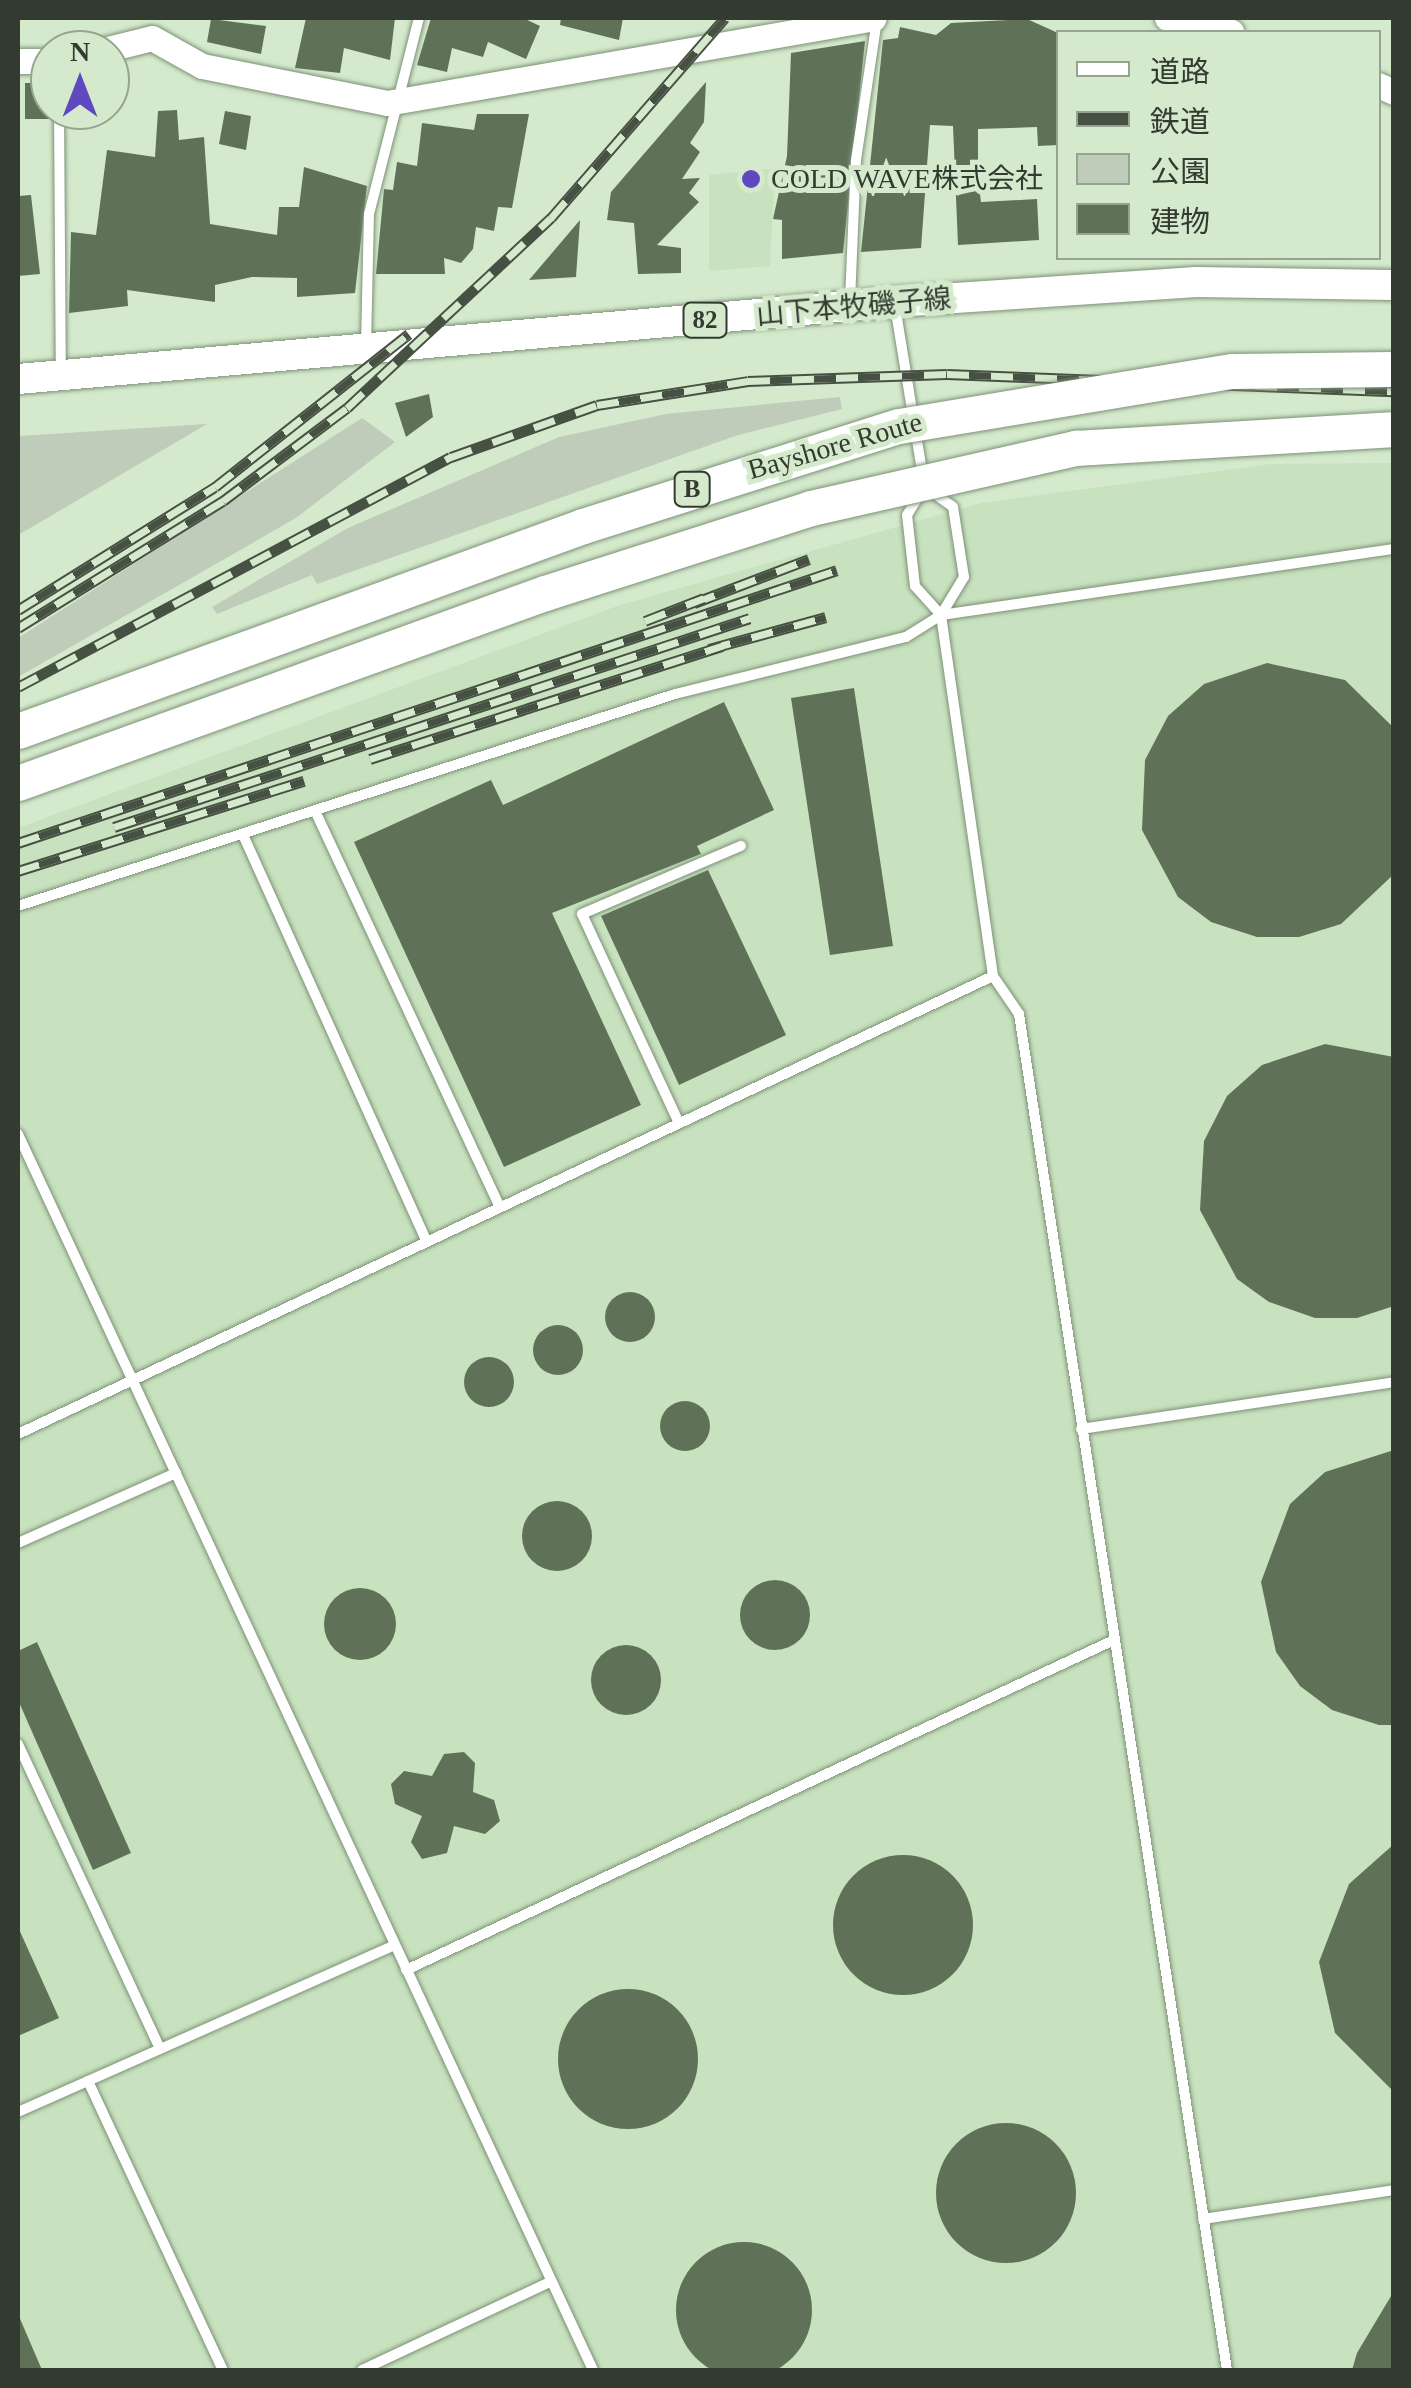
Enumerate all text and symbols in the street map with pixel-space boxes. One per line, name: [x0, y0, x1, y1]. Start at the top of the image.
north arrow: [30, 30, 130, 130]
legend: [1056, 30, 1381, 260]
text: N: [70, 36, 90, 67]
text: 道路: [1150, 55, 1210, 88]
text: 鉄道: [1150, 105, 1210, 138]
text: 公園: [1150, 155, 1210, 188]
place label: COLD WAVE株式会社: [771, 162, 1043, 196]
marker: COLD WAVE株式会社: [740, 168, 762, 190]
text: 建物: [1150, 205, 1210, 238]
street label: 山下本牧磯子線: [755, 282, 953, 332]
road number: 82: [682, 300, 728, 340]
street label: Bayshore Route: [744, 405, 926, 487]
road number: B: [672, 469, 712, 509]

